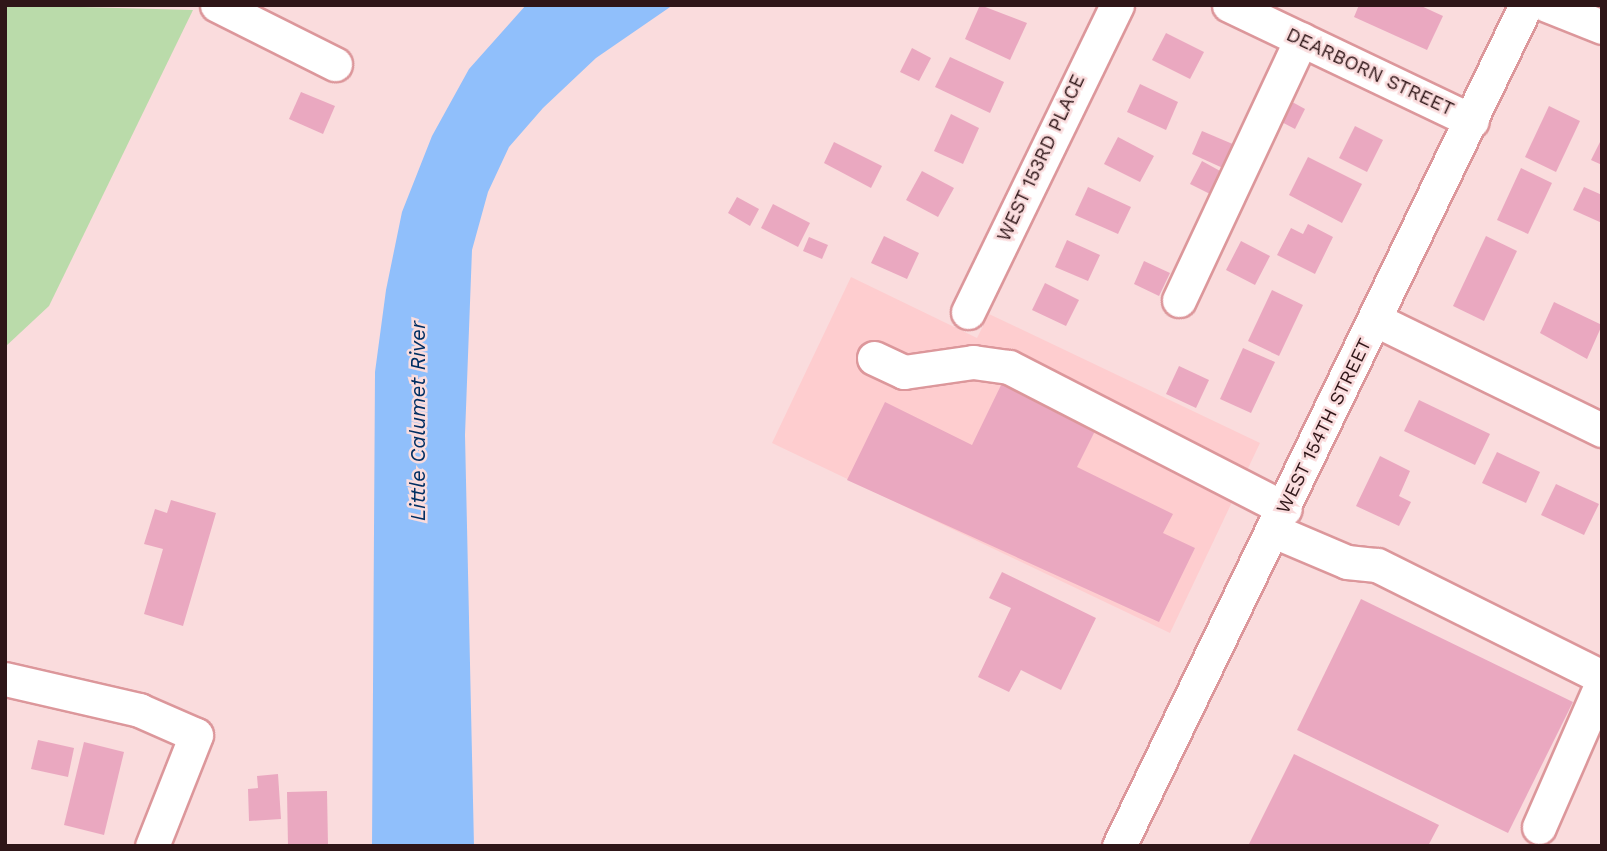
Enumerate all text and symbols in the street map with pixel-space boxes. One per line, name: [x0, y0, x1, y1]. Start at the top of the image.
street label: DEARBORN STREET: [1283, 23, 1457, 121]
street label: WEST 153RD PLACE: [992, 70, 1090, 246]
water label: Little Calumet River: [405, 321, 431, 521]
street label: WEST 154TH STREET: [1271, 334, 1377, 518]

